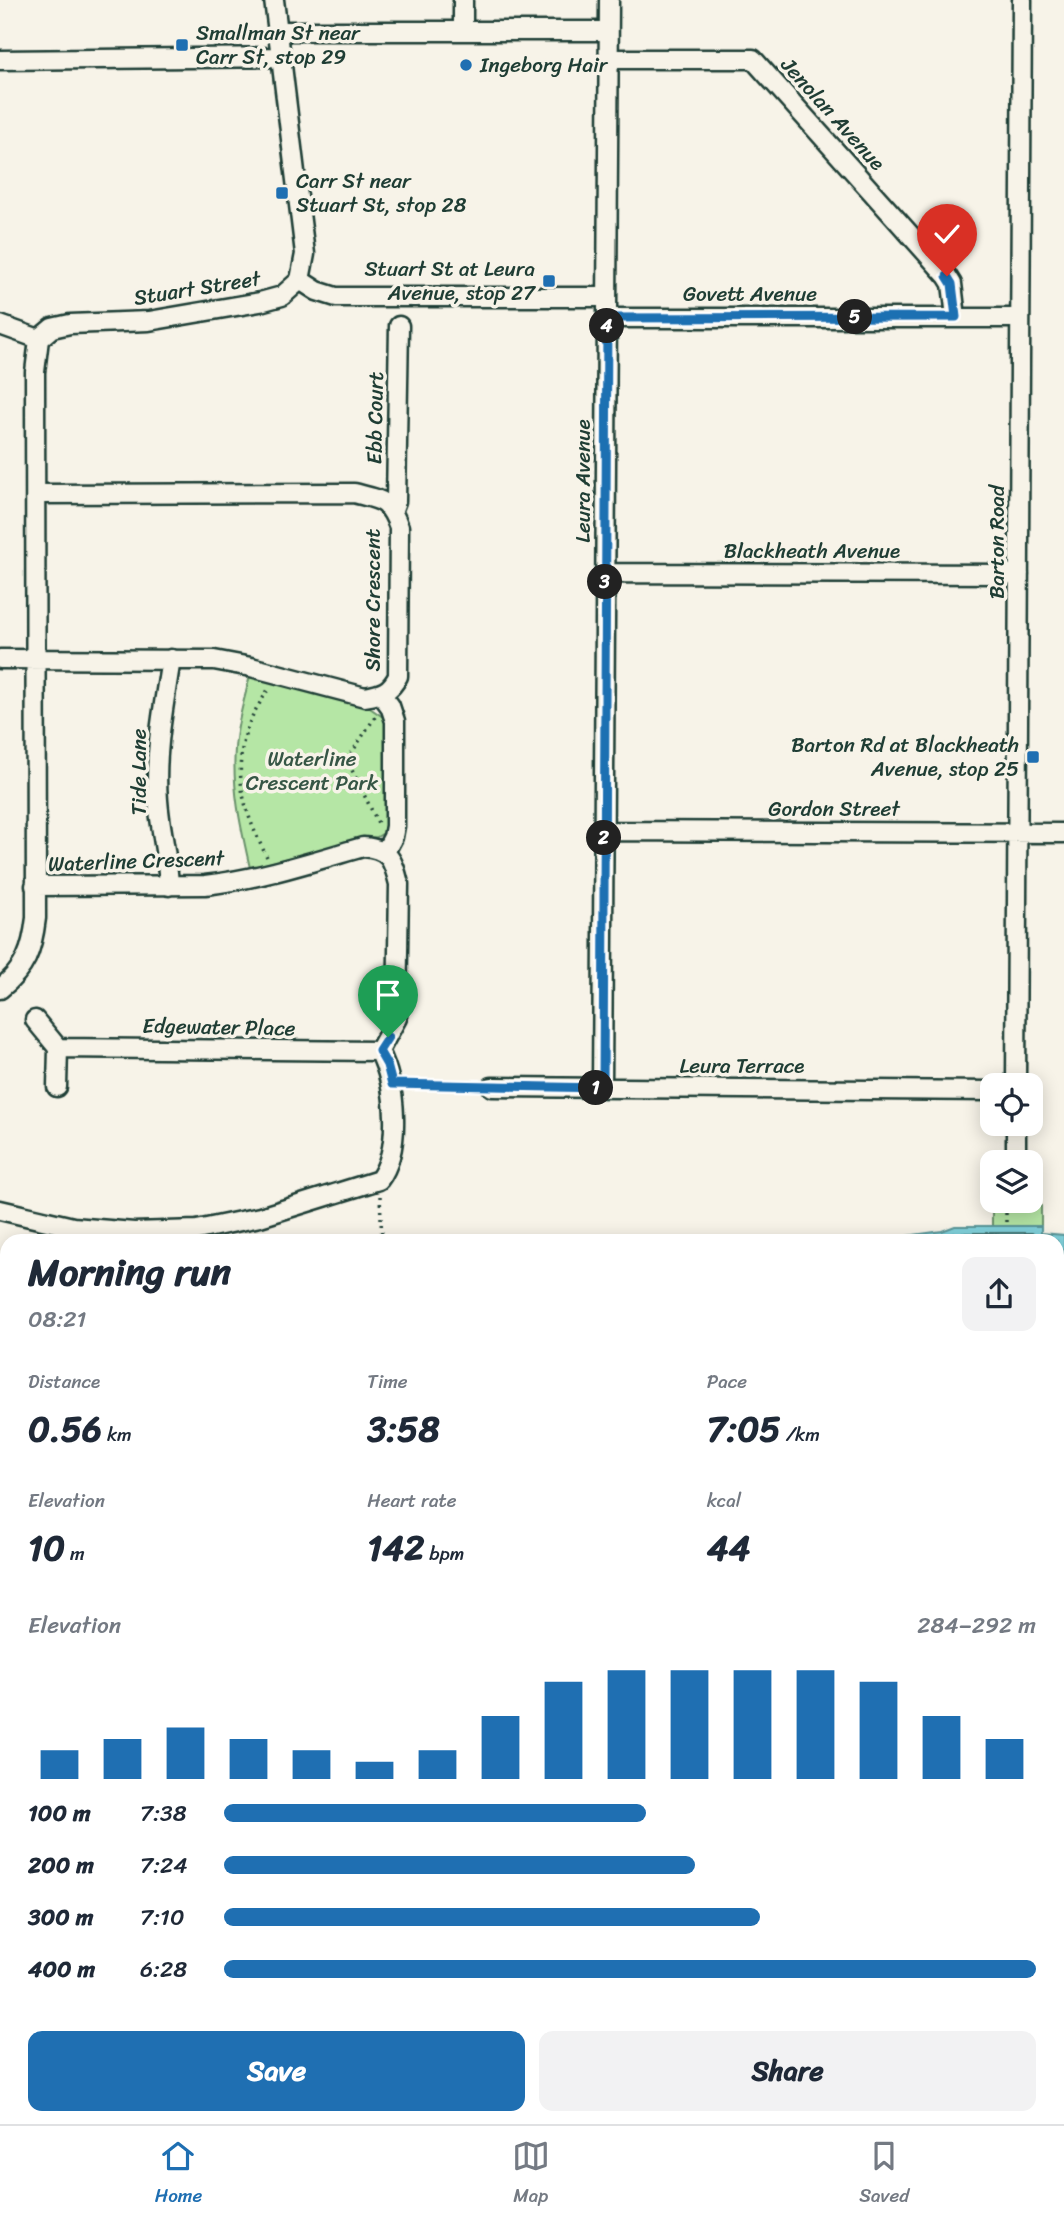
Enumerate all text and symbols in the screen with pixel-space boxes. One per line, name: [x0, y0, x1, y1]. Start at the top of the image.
place label: Smallman St near Carr St, stop 29: [196, 14, 361, 76]
marker: Smallman St near Carr St, stop 29: [174, 37, 190, 53]
place label: Ingeborg Hair: [479, 46, 609, 84]
street label: Jenolan Avenue: [770, 47, 895, 180]
marker: Ingeborg Hair: [458, 57, 474, 73]
place label: Carr St near Stuart St, stop 28: [296, 162, 467, 224]
marker: Carr St near Stuart St, stop 28: [274, 185, 290, 201]
pin: [917, 204, 977, 276]
icon: check: [928, 215, 966, 253]
place label: Stuart St at Leura Avenue, stop 27: [364, 250, 537, 312]
street label: Stuart Street: [131, 259, 265, 317]
marker: Stuart St at Leura Avenue, stop 27: [541, 273, 557, 289]
street label: Govett Avenue: [683, 275, 817, 313]
pin: 5: [838, 300, 872, 334]
text: 5: [849, 300, 860, 333]
pin: 4: [590, 308, 624, 344]
text: 4: [601, 309, 612, 342]
street label: Ebb Court: [355, 371, 395, 465]
street label: Leura Avenue: [564, 419, 602, 543]
street label: Barton Road: [978, 483, 1016, 599]
street label: Shore Crescent: [354, 528, 392, 672]
street label: Blackheath Avenue: [724, 532, 900, 570]
pin: 3: [588, 564, 622, 600]
text: 3: [599, 565, 610, 598]
place label: Barton Rd at Blackheath Avenue, stop 25: [791, 726, 1019, 788]
street label: Tide Lane: [120, 728, 158, 816]
park label: Waterline Crescent Park: [246, 740, 379, 802]
marker: Barton Rd at Blackheath Avenue, stop 25: [1025, 749, 1041, 765]
street label: Gordon Street: [768, 790, 901, 828]
pin: 2: [586, 820, 622, 856]
text: 2: [598, 821, 609, 854]
street label: Waterline Crescent: [47, 839, 226, 883]
pin: [358, 965, 418, 1037]
icon: arrive: [369, 976, 407, 1014]
street label: Edgewater Place: [142, 1007, 296, 1047]
street label: Leura Terrace: [680, 1047, 804, 1085]
pin: 1: [578, 1070, 614, 1106]
text: 1: [591, 1071, 600, 1104]
map controls: [980, 1073, 1043, 1213]
button: locate: [980, 1073, 1043, 1136]
button: layers: [980, 1150, 1043, 1213]
text: Morning run: [28, 1239, 231, 1306]
button: share: [962, 1257, 1036, 1331]
text: 08:21: [28, 1299, 87, 1340]
text: Distance: [28, 1365, 100, 1398]
text: Time: [367, 1365, 408, 1398]
text: Pace: [707, 1365, 747, 1398]
text: 0.56: [28, 1398, 102, 1460]
text: 3:58: [367, 1398, 440, 1460]
text: 7:05: [707, 1398, 781, 1460]
text: km: [102, 1418, 132, 1451]
text: /km: [781, 1418, 820, 1451]
text: Elevation: [28, 1484, 105, 1517]
text: Heart rate: [367, 1484, 457, 1517]
text: kcal: [707, 1484, 741, 1517]
text: 10: [28, 1517, 65, 1579]
text: 142: [367, 1517, 424, 1579]
text: 44: [707, 1517, 750, 1579]
text: m: [65, 1537, 85, 1570]
text: bpm: [424, 1537, 464, 1570]
text: Elevation: [28, 1605, 121, 1646]
text: 284–292 m: [917, 1605, 1036, 1646]
text: 100 m: [28, 1793, 91, 1834]
text: 7:38: [140, 1793, 187, 1834]
text: 200 m: [28, 1845, 94, 1886]
text: 7:24: [140, 1845, 188, 1886]
text: 300 m: [28, 1897, 93, 1938]
text: 7:10: [140, 1897, 184, 1938]
text: 400 m: [28, 1949, 95, 1990]
text: 6:28: [140, 1949, 187, 1990]
button: Save: [28, 2031, 525, 2111]
button: Share: [539, 2031, 1036, 2111]
tab: Home: [155, 2137, 202, 2212]
tab: Map: [512, 2137, 550, 2212]
tab: Saved: [859, 2137, 909, 2212]

